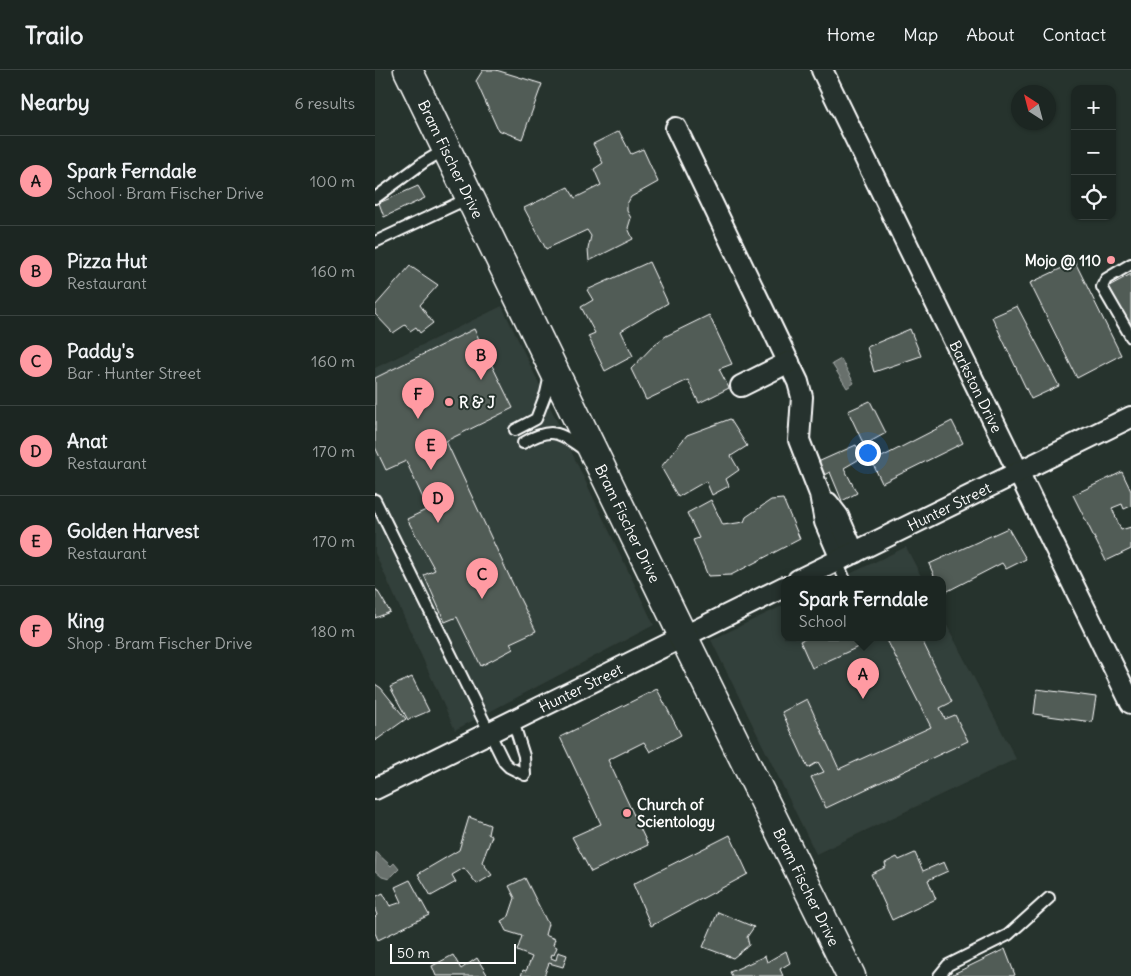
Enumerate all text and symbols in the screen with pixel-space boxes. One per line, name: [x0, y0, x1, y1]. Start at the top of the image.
text: Trailo: [25, 20, 83, 50]
text: Home: [827, 23, 875, 46]
text: Map: [903, 23, 938, 46]
text: About: [966, 23, 1014, 46]
text: Contact: [1042, 23, 1106, 46]
north arrow: [1011, 85, 1056, 130]
map controls: [1071, 85, 1116, 220]
button: +: [1071, 85, 1116, 130]
text: Nearby: [20, 89, 90, 116]
text: 6 results: [294, 93, 355, 113]
street label: Bram Fischer Drive: [414, 97, 488, 221]
button: −: [1071, 130, 1116, 175]
text: Spark Ferndale: [67, 159, 196, 183]
text: A: [31, 171, 41, 191]
text: 100 m: [310, 171, 355, 191]
button: locate: [1071, 175, 1116, 220]
text: School · Bram Fischer Drive: [67, 183, 264, 203]
text: Pizza Hut: [67, 249, 147, 273]
place label: Mojo @ 110: [1025, 251, 1101, 271]
marker: Mojo @ 110: [1105, 254, 1117, 266]
text: B: [31, 261, 41, 281]
text: 160 m: [311, 261, 355, 281]
text: Restaurant: [67, 273, 147, 293]
street label: Barkston Drive: [946, 337, 1007, 436]
text: Paddy's: [67, 339, 134, 363]
pin: B: [465, 339, 497, 380]
text: C: [31, 351, 41, 371]
text: 160 m: [311, 351, 355, 371]
text: Bar · Hunter Street: [67, 363, 201, 383]
pin: F: [402, 378, 434, 419]
place label: R & J: [459, 393, 495, 412]
marker: R & J: [443, 396, 455, 408]
text: Anat: [67, 429, 107, 453]
pin: E: [415, 429, 447, 470]
your location: [855, 440, 881, 466]
text: D: [30, 441, 42, 461]
text: 170 m: [312, 441, 355, 461]
text: Restaurant: [67, 453, 147, 473]
street label: Bram Fischer Drive: [591, 461, 665, 586]
street label: Hunter Street: [904, 478, 994, 535]
pin: D: [422, 482, 454, 523]
text: Golden Harvest: [67, 519, 199, 543]
text: E: [31, 531, 41, 551]
text: 170 m: [312, 531, 355, 551]
text: Restaurant: [67, 543, 147, 563]
pin: C: [466, 558, 498, 599]
popup: [781, 576, 946, 641]
text: Spark Ferndale: [799, 587, 928, 611]
text: King: [67, 609, 105, 633]
text: School: [799, 611, 847, 631]
text: F: [31, 621, 41, 641]
text: 180 m: [311, 621, 355, 641]
text: Shop · Bram Fischer Drive: [67, 633, 252, 653]
pin: A: [847, 658, 879, 699]
street label: Hunter Street: [535, 659, 625, 716]
place label: Church of Scientology: [637, 795, 715, 832]
marker: Church of Scientology: [621, 807, 633, 819]
street label: Bram Fischer Drive: [770, 825, 844, 949]
scale bar: [390, 941, 516, 964]
text: 50 m: [397, 944, 430, 962]

